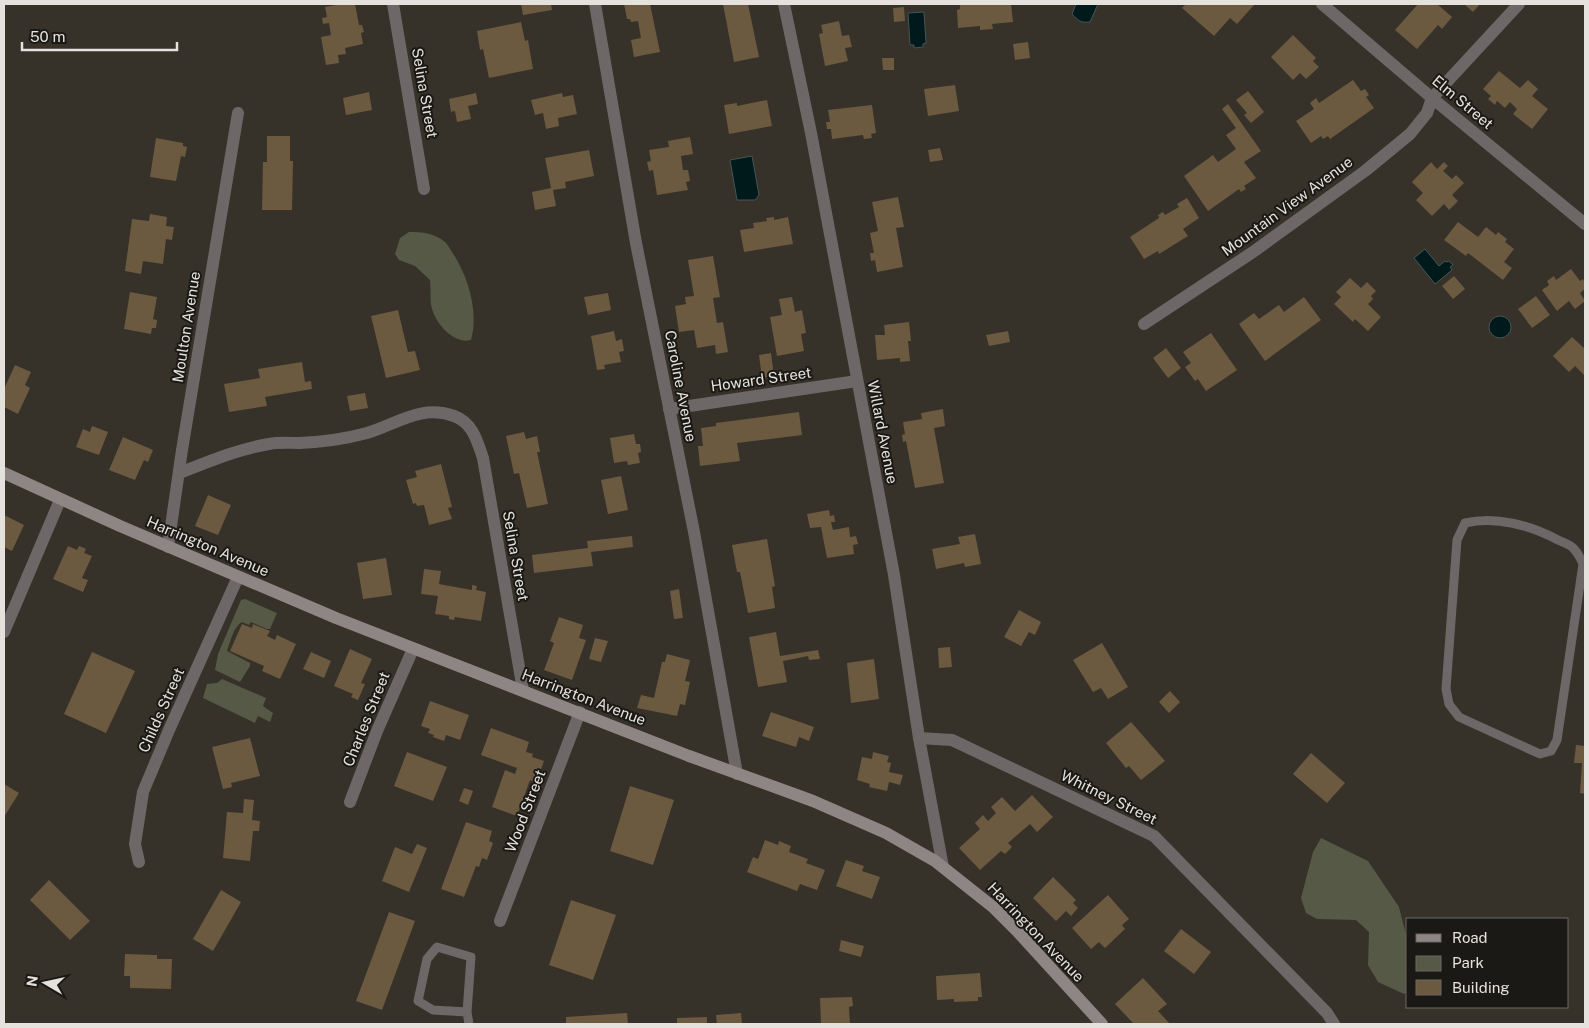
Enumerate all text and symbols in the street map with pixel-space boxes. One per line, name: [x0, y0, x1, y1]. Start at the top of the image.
scale bar: [22, 20, 178, 52]
text: 50 m: [30, 28, 65, 45]
street label: Selina Street: [409, 47, 441, 140]
street label: Elm Street: [1429, 72, 1497, 132]
street label: Mountain View Avenue: [1218, 153, 1356, 259]
street label: Moulton Avenue: [169, 270, 203, 384]
street label: Caroline Avenue: [662, 329, 700, 443]
street label: Howard Street: [709, 363, 813, 394]
street label: Willard Avenue: [865, 379, 901, 485]
street label: Selina Street: [500, 510, 532, 603]
street label: Harrington Avenue: [144, 513, 272, 579]
street label: Childs Street: [135, 665, 187, 755]
street label: Harrington Avenue: [520, 666, 648, 728]
street label: Charles Street: [339, 669, 393, 769]
street label: Whitney Street: [1058, 766, 1160, 828]
street label: Wood Street: [501, 767, 549, 855]
street label: Harrington Avenue: [984, 879, 1088, 985]
legend: [1406, 918, 1569, 1008]
text: Road: [1452, 929, 1488, 946]
text: Park: [1452, 954, 1484, 971]
north arrow: [20, 958, 70, 1008]
text: N: [23, 974, 41, 988]
text: Building: [1452, 979, 1510, 996]

